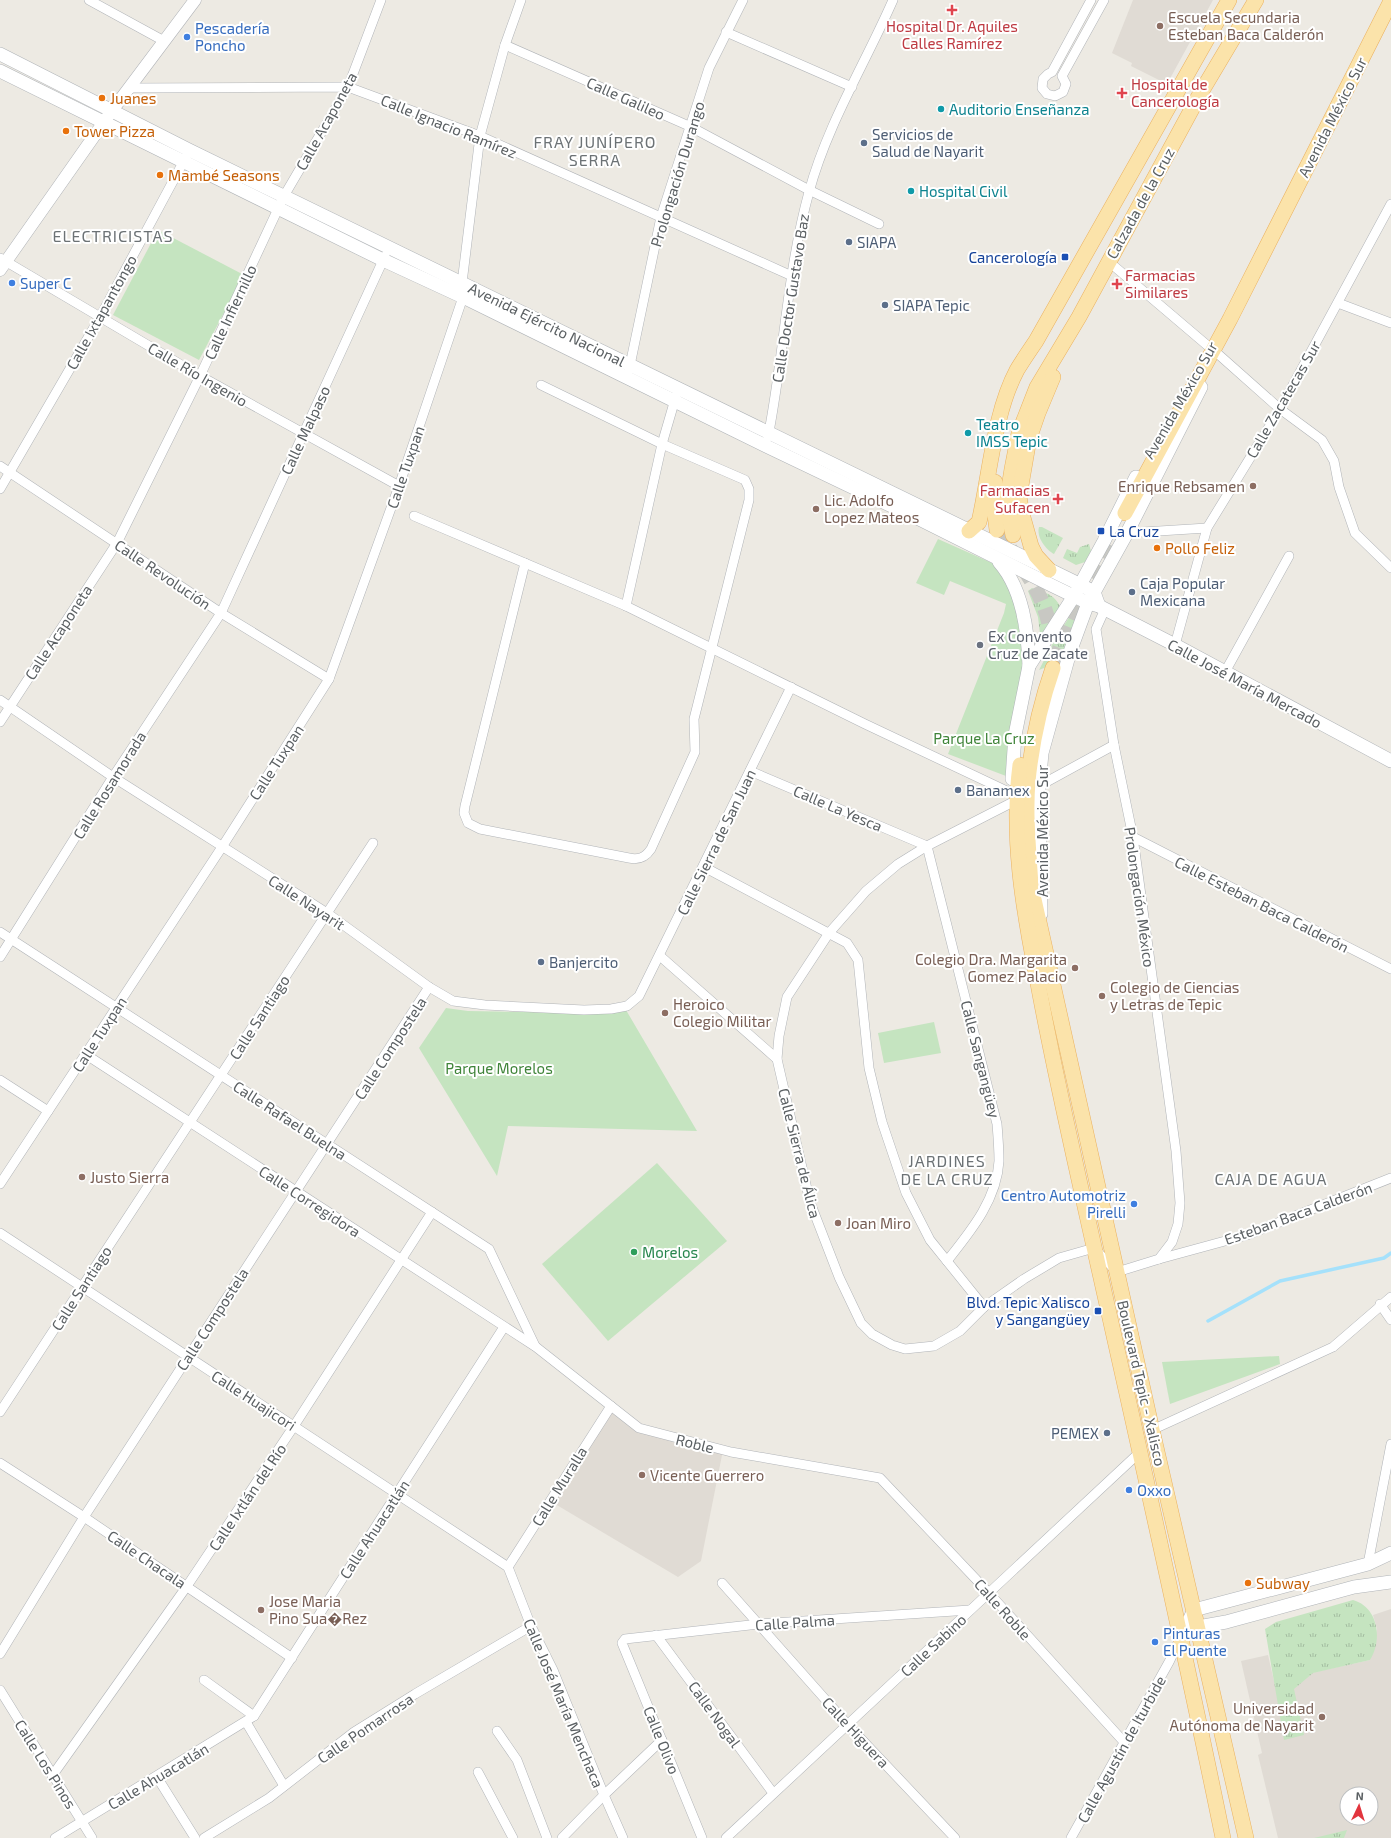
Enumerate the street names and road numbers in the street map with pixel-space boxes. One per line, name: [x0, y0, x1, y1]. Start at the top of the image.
street label: Avenida México Sur: [1294, 54, 1370, 180]
street label: Calle Acaponeta: [292, 69, 360, 173]
street label: Calle Galileo: [584, 73, 668, 123]
street label: Calle Ignacio Ramírez: [378, 90, 520, 162]
street label: Prolongación Durango: [646, 99, 708, 249]
street label: Calzada de la Cruz: [1102, 144, 1178, 262]
street label: Calle Doctor Gustavo Baz: [768, 212, 812, 384]
street label: Calle Ixtapantongo: [62, 252, 140, 372]
street label: Calle Infiernillo: [200, 262, 260, 362]
street label: Avenida Ejército Nacional: [465, 278, 629, 371]
street label: Calle Zacatecas Sur: [1242, 337, 1324, 461]
street label: Calle Río Ingenio: [145, 338, 251, 410]
street label: Avenida México Sur: [1139, 338, 1221, 462]
street label: Calle Malpaso: [277, 383, 333, 477]
street label: Calle Tuxpan: [382, 423, 428, 511]
street label: Calle Revolución: [112, 535, 214, 613]
street label: Calle Acaponeta: [21, 581, 95, 683]
street label: Calle José María Mercado: [1165, 635, 1325, 731]
street label: Calle Tuxpan: [245, 721, 307, 803]
street label: Calle Rosamorada: [69, 728, 149, 842]
street label: Avenida México Sur: [1033, 765, 1051, 897]
street label: Calle Sierra de San Juan: [673, 766, 759, 918]
street label: Calle La Yesca: [791, 781, 885, 835]
street label: Prolongación México: [1121, 826, 1159, 968]
street label: Calle Esteban Baca Calderón: [1172, 852, 1352, 956]
street label: Calle Nayarit: [265, 871, 349, 934]
street label: Calle Santiago: [225, 971, 293, 1063]
street label: Calle Tuxpan: [68, 993, 130, 1075]
street label: Calle Compostela: [350, 993, 430, 1103]
street label: Calle Sangangüey: [958, 998, 1004, 1120]
street label: Calle Rafael Buelna: [230, 1077, 350, 1163]
street label: Calle Sierra de Álica: [775, 1086, 825, 1220]
street label: Calle Corregidora: [256, 1161, 364, 1241]
street label: Esteban Baca Calderón: [1222, 1178, 1374, 1248]
street label: Calle Santiago: [47, 1242, 115, 1334]
street label: Calle Compostela: [172, 1264, 252, 1374]
street label: Boulevard Tepic - Xalisco: [1114, 1298, 1170, 1468]
street label: Calle Huajicori: [208, 1366, 300, 1435]
street label: Roble: [674, 1430, 716, 1456]
street label: Calle Ixtlán del Río: [205, 1440, 289, 1554]
street label: Calle Muralla: [527, 1443, 591, 1529]
street label: Calle Ahuacatlán: [335, 1476, 413, 1582]
street label: Calle Chacala: [104, 1526, 190, 1592]
street label: Calle Roble: [971, 1575, 1035, 1643]
street label: Calle Palma: [754, 1610, 836, 1634]
street label: Calle Sabino: [896, 1610, 970, 1680]
street label: Calle José María Menchaca: [520, 1616, 608, 1790]
street label: Calle Agustín de Iturbide: [1073, 1672, 1169, 1826]
street label: Calle Nogal: [685, 1677, 745, 1751]
street label: Calle Pomarrosa: [314, 1689, 416, 1767]
street label: Calle Higuera: [819, 1693, 893, 1771]
street label: Calle Olivo: [640, 1703, 684, 1777]
street label: Calle Los Pinos: [11, 1716, 81, 1812]
street label: Calle Ahuacatlán: [104, 1739, 212, 1813]

